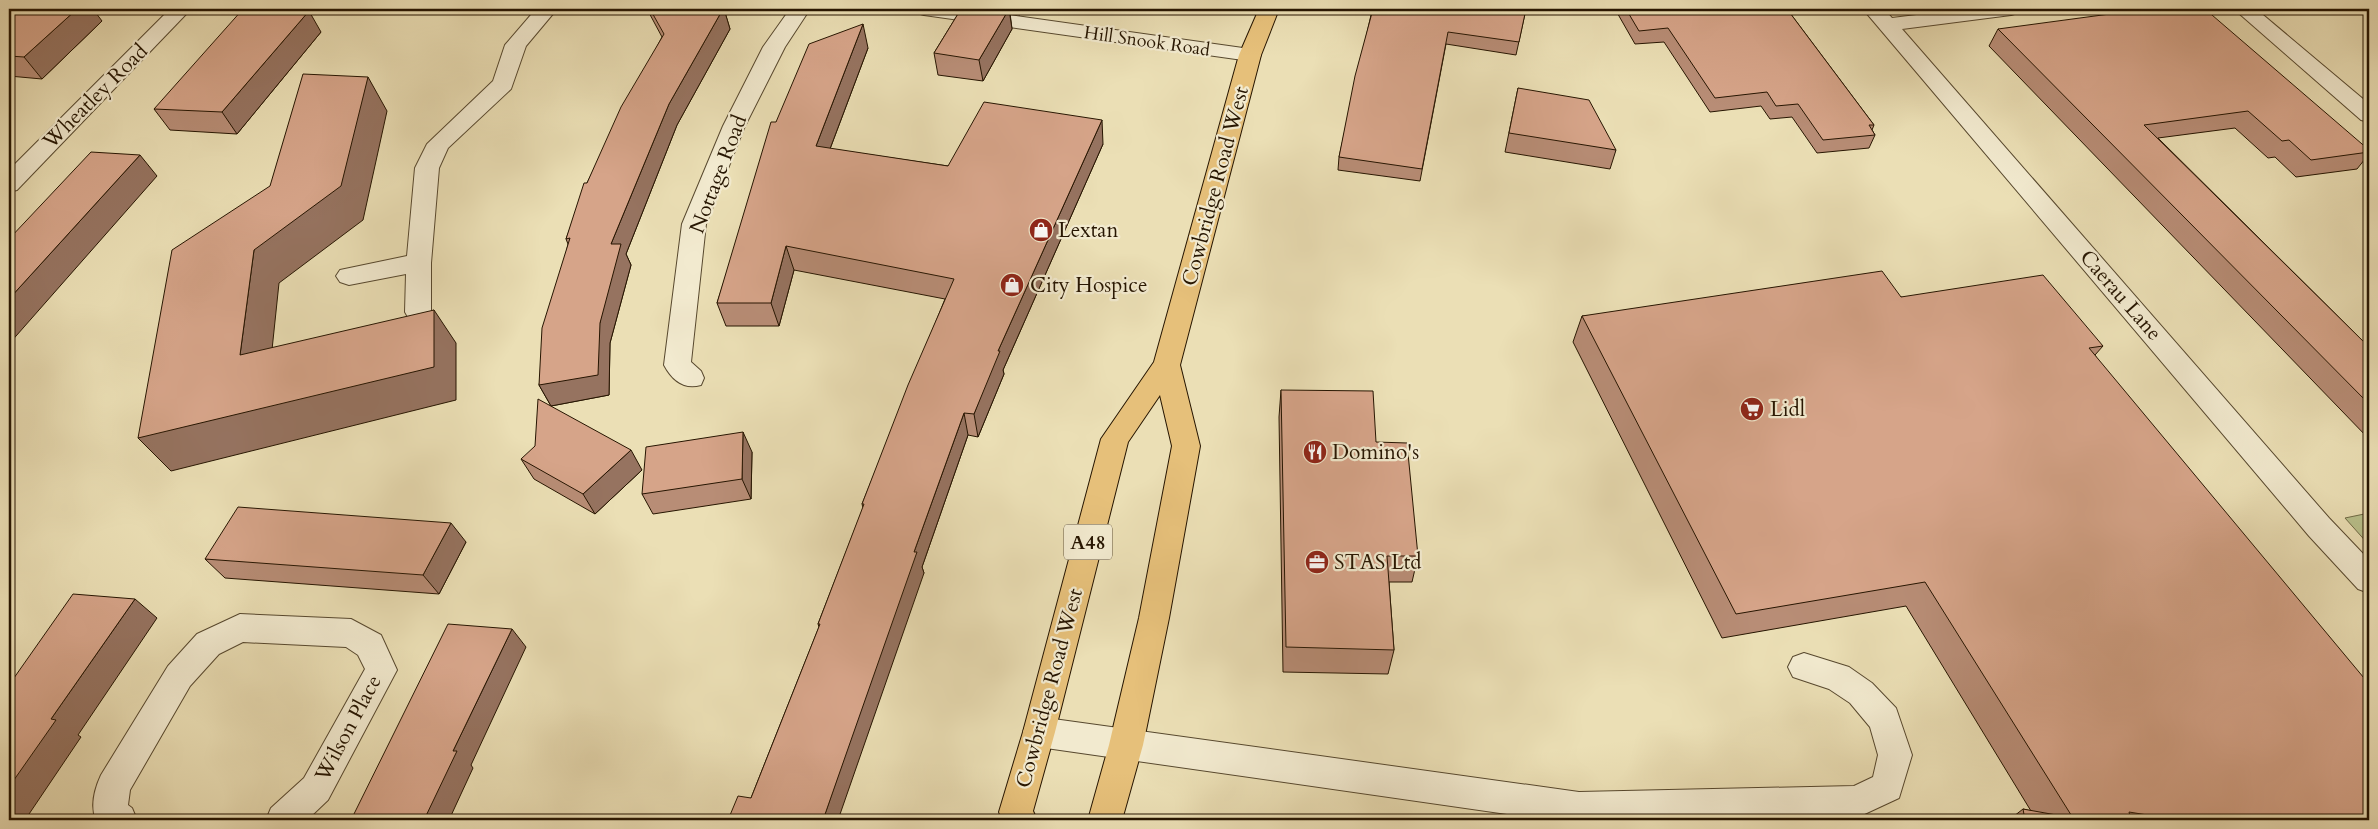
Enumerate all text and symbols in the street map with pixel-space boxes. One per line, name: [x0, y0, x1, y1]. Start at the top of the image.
street label: Hill Snook Road: [1082, 20, 1212, 63]
street label: Wheatley Road: [36, 37, 154, 156]
street label: Cowbridge Road West: [1175, 83, 1256, 289]
street label: Nottage Road: [683, 111, 754, 238]
place label: Lextan: [1058, 216, 1118, 245]
shop icon: Lextan: [1028, 217, 1054, 243]
street label: Caerau Lane: [2073, 244, 2168, 347]
place label: City Hospice: [1030, 271, 1147, 300]
shop icon: City Hospice: [999, 272, 1025, 298]
place label: Lidl: [1770, 395, 1805, 424]
supermarket icon: Lidl: [1739, 396, 1765, 422]
place label: Domino's: [1332, 438, 1419, 467]
restaurant icon: Domino's: [1302, 439, 1328, 465]
road number: A48: [1064, 524, 1112, 560]
place label: STAS Ltd: [1334, 548, 1422, 577]
office icon: STAS Ltd: [1304, 549, 1330, 575]
street label: Cowbridge Road West: [1009, 585, 1090, 791]
street label: Wilson Place: [308, 670, 389, 787]

